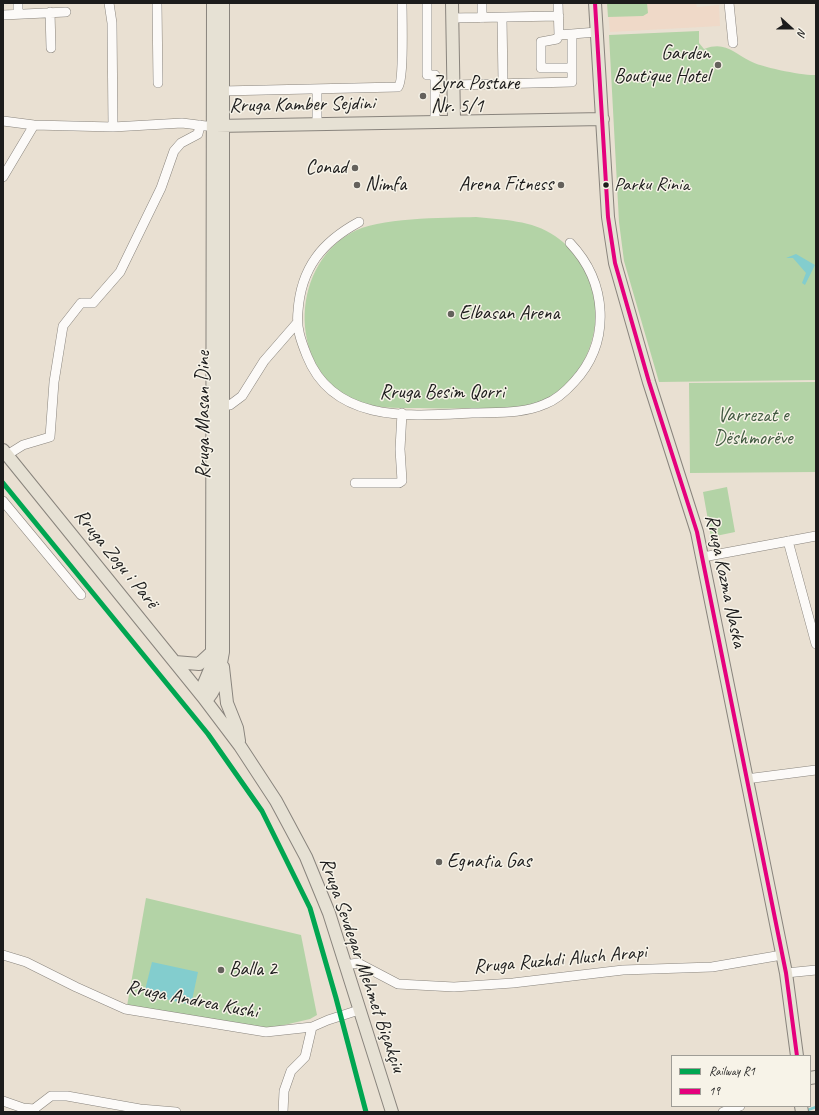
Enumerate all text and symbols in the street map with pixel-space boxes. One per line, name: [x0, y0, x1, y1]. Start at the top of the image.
north arrow: [771, 8, 811, 48]
text: N: [794, 27, 810, 38]
place label: Garden Boutique Hotel: [614, 42, 710, 89]
marker: Garden Boutique Hotel: [713, 60, 723, 70]
place label: Zyra Postare Nr. 5/1: [431, 72, 519, 119]
marker: Zyra Postare Nr. 5/1: [418, 91, 428, 101]
street label: Rruga Kamber Sejdini: [229, 92, 375, 118]
place label: Conad: [306, 156, 347, 180]
marker: Conad: [350, 163, 360, 173]
place label: Nimfa: [365, 173, 406, 197]
place label: Arena Fitness: [459, 173, 553, 197]
place label: Parku Rinia: [614, 174, 689, 196]
marker: Nimfa: [352, 180, 362, 190]
marker: Arena Fitness: [556, 180, 566, 190]
marker: Parku Rinia: [601, 180, 611, 190]
place label: Elbasan Arena: [459, 302, 560, 326]
marker: Elbasan Arena: [446, 309, 456, 319]
street label: Rruga Masan Dine: [192, 351, 216, 479]
street label: Rruga Besim Qorri: [380, 381, 504, 405]
park label: Varrezat e Dëshmorëve: [713, 404, 793, 451]
street label: Rruga Zogu i Parë: [69, 504, 163, 614]
street label: Rruga Kozma Naska: [699, 512, 751, 650]
place label: Egnatia Gas: [447, 850, 531, 874]
street label: Rruga Sevdeqar Mehmet Biçakçiu: [314, 854, 410, 1076]
marker: Egnatia Gas: [434, 857, 444, 867]
street label: Rruga Ruzhdi Alush Arapi: [472, 940, 648, 980]
place label: Balla 2: [229, 958, 277, 982]
marker: Balla 2: [216, 965, 226, 975]
street label: Rruga Andrea Kushi: [124, 975, 260, 1025]
legend: [671, 1055, 811, 1107]
text: Railway R1: [709, 1063, 755, 1079]
text: 19: [709, 1083, 720, 1099]

